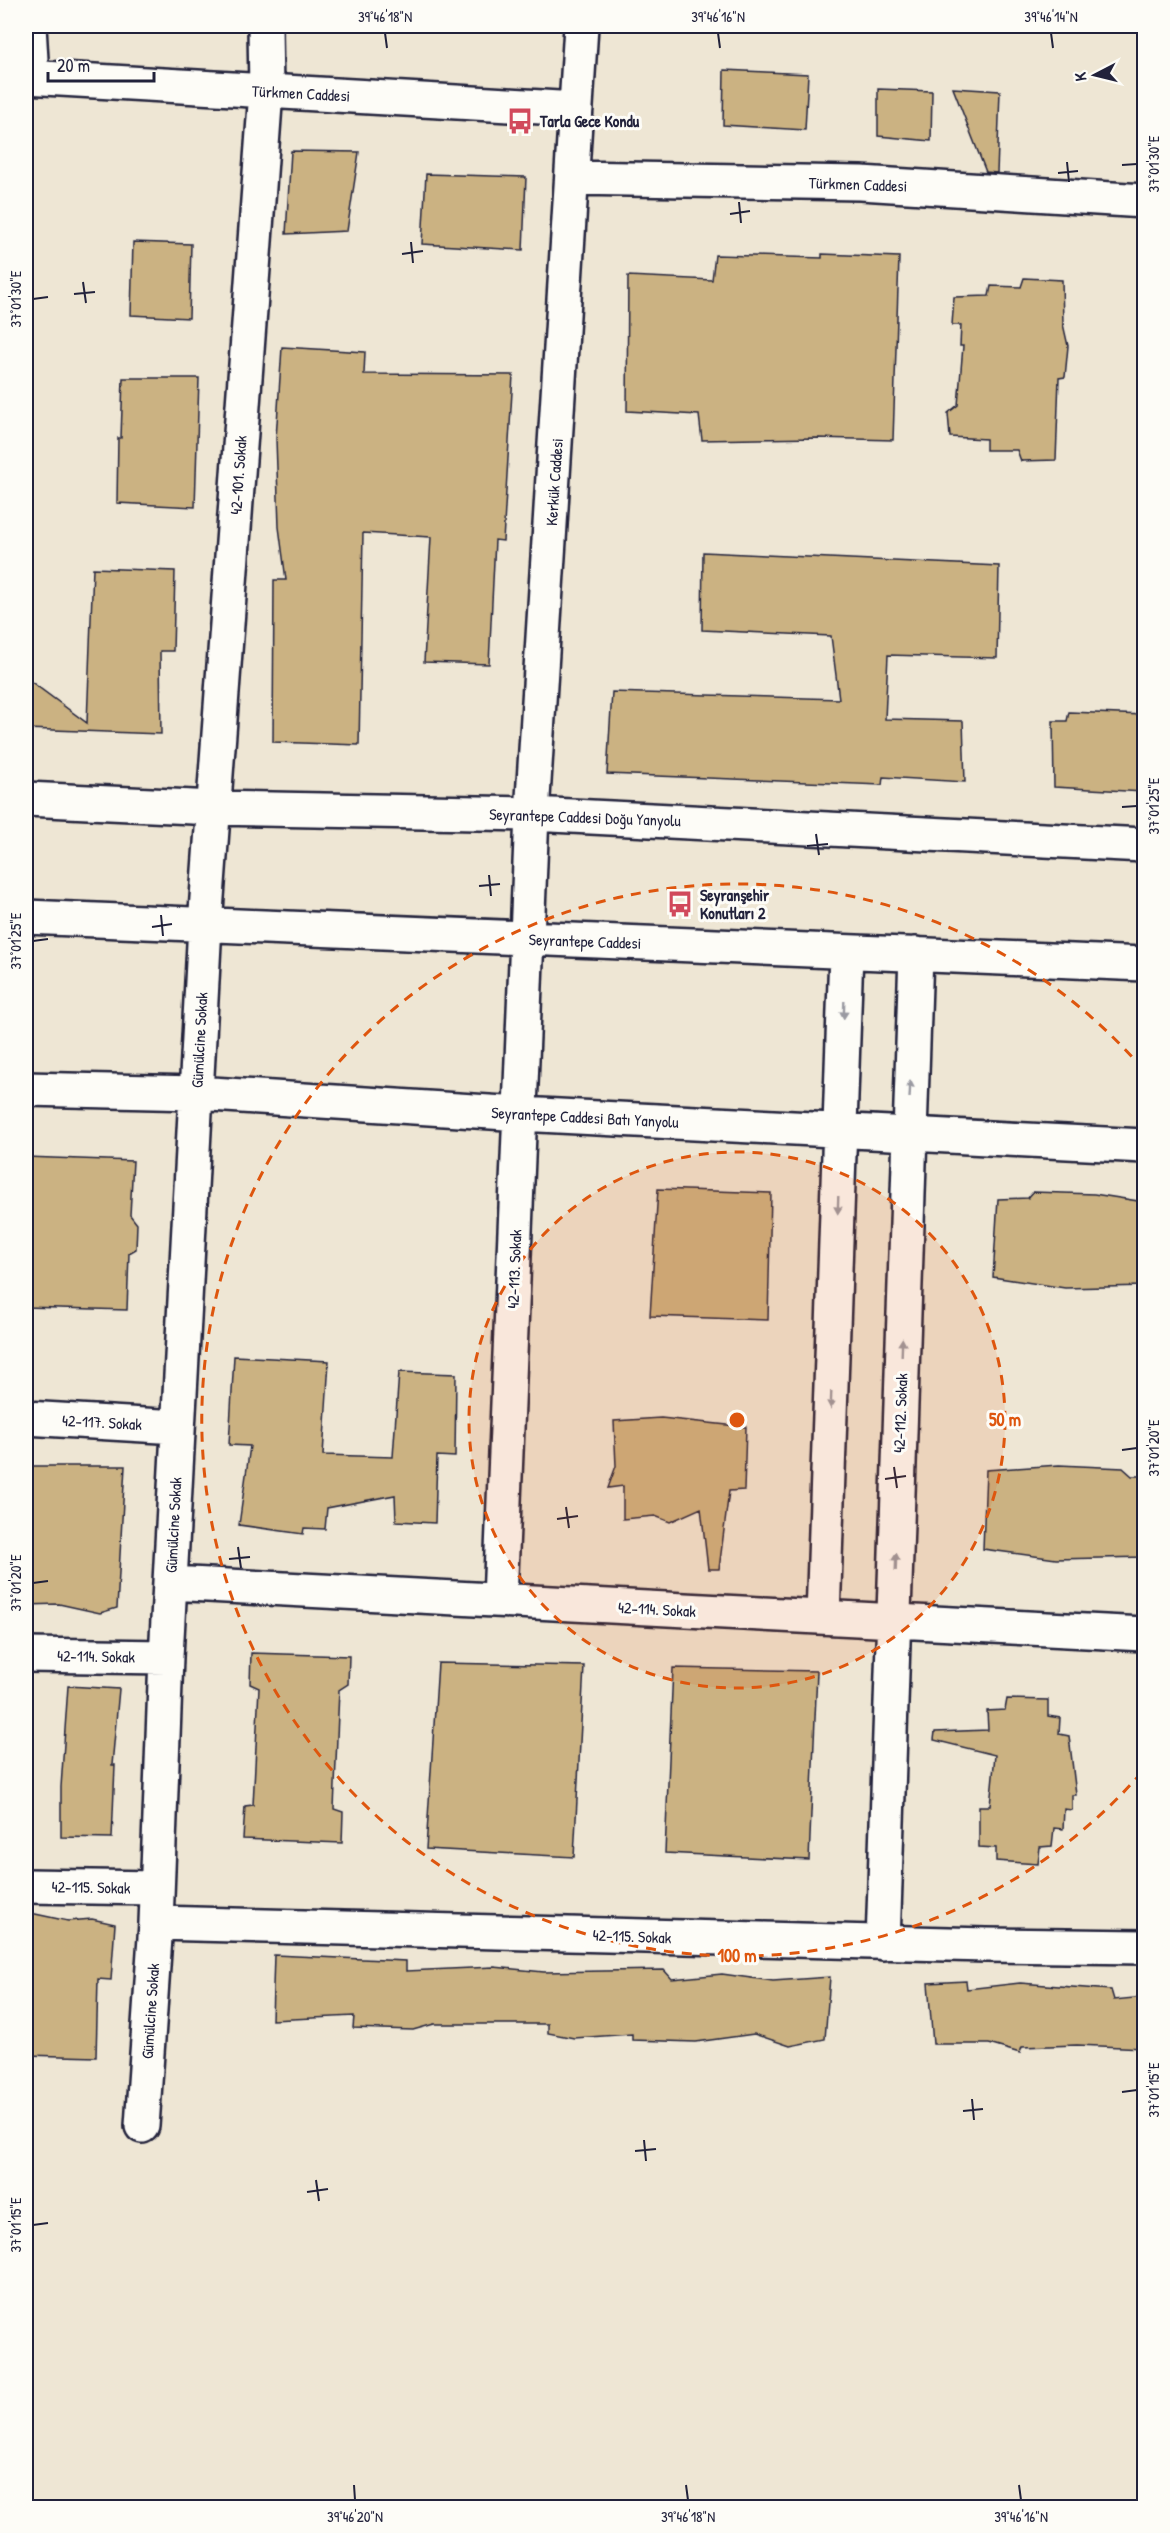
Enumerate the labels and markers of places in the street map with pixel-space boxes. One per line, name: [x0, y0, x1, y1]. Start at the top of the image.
bus stop icon: Tarla Gece Kondu: [505, 106, 535, 136]
place label: Tarla Gece Kondu: [539, 110, 640, 132]
place label: Seyranşehir Konutları 2: [700, 884, 770, 924]
bus stop icon: Seyranşehir Konutları 2: [665, 889, 695, 919]
centre of rings: [727, 1410, 747, 1430]

